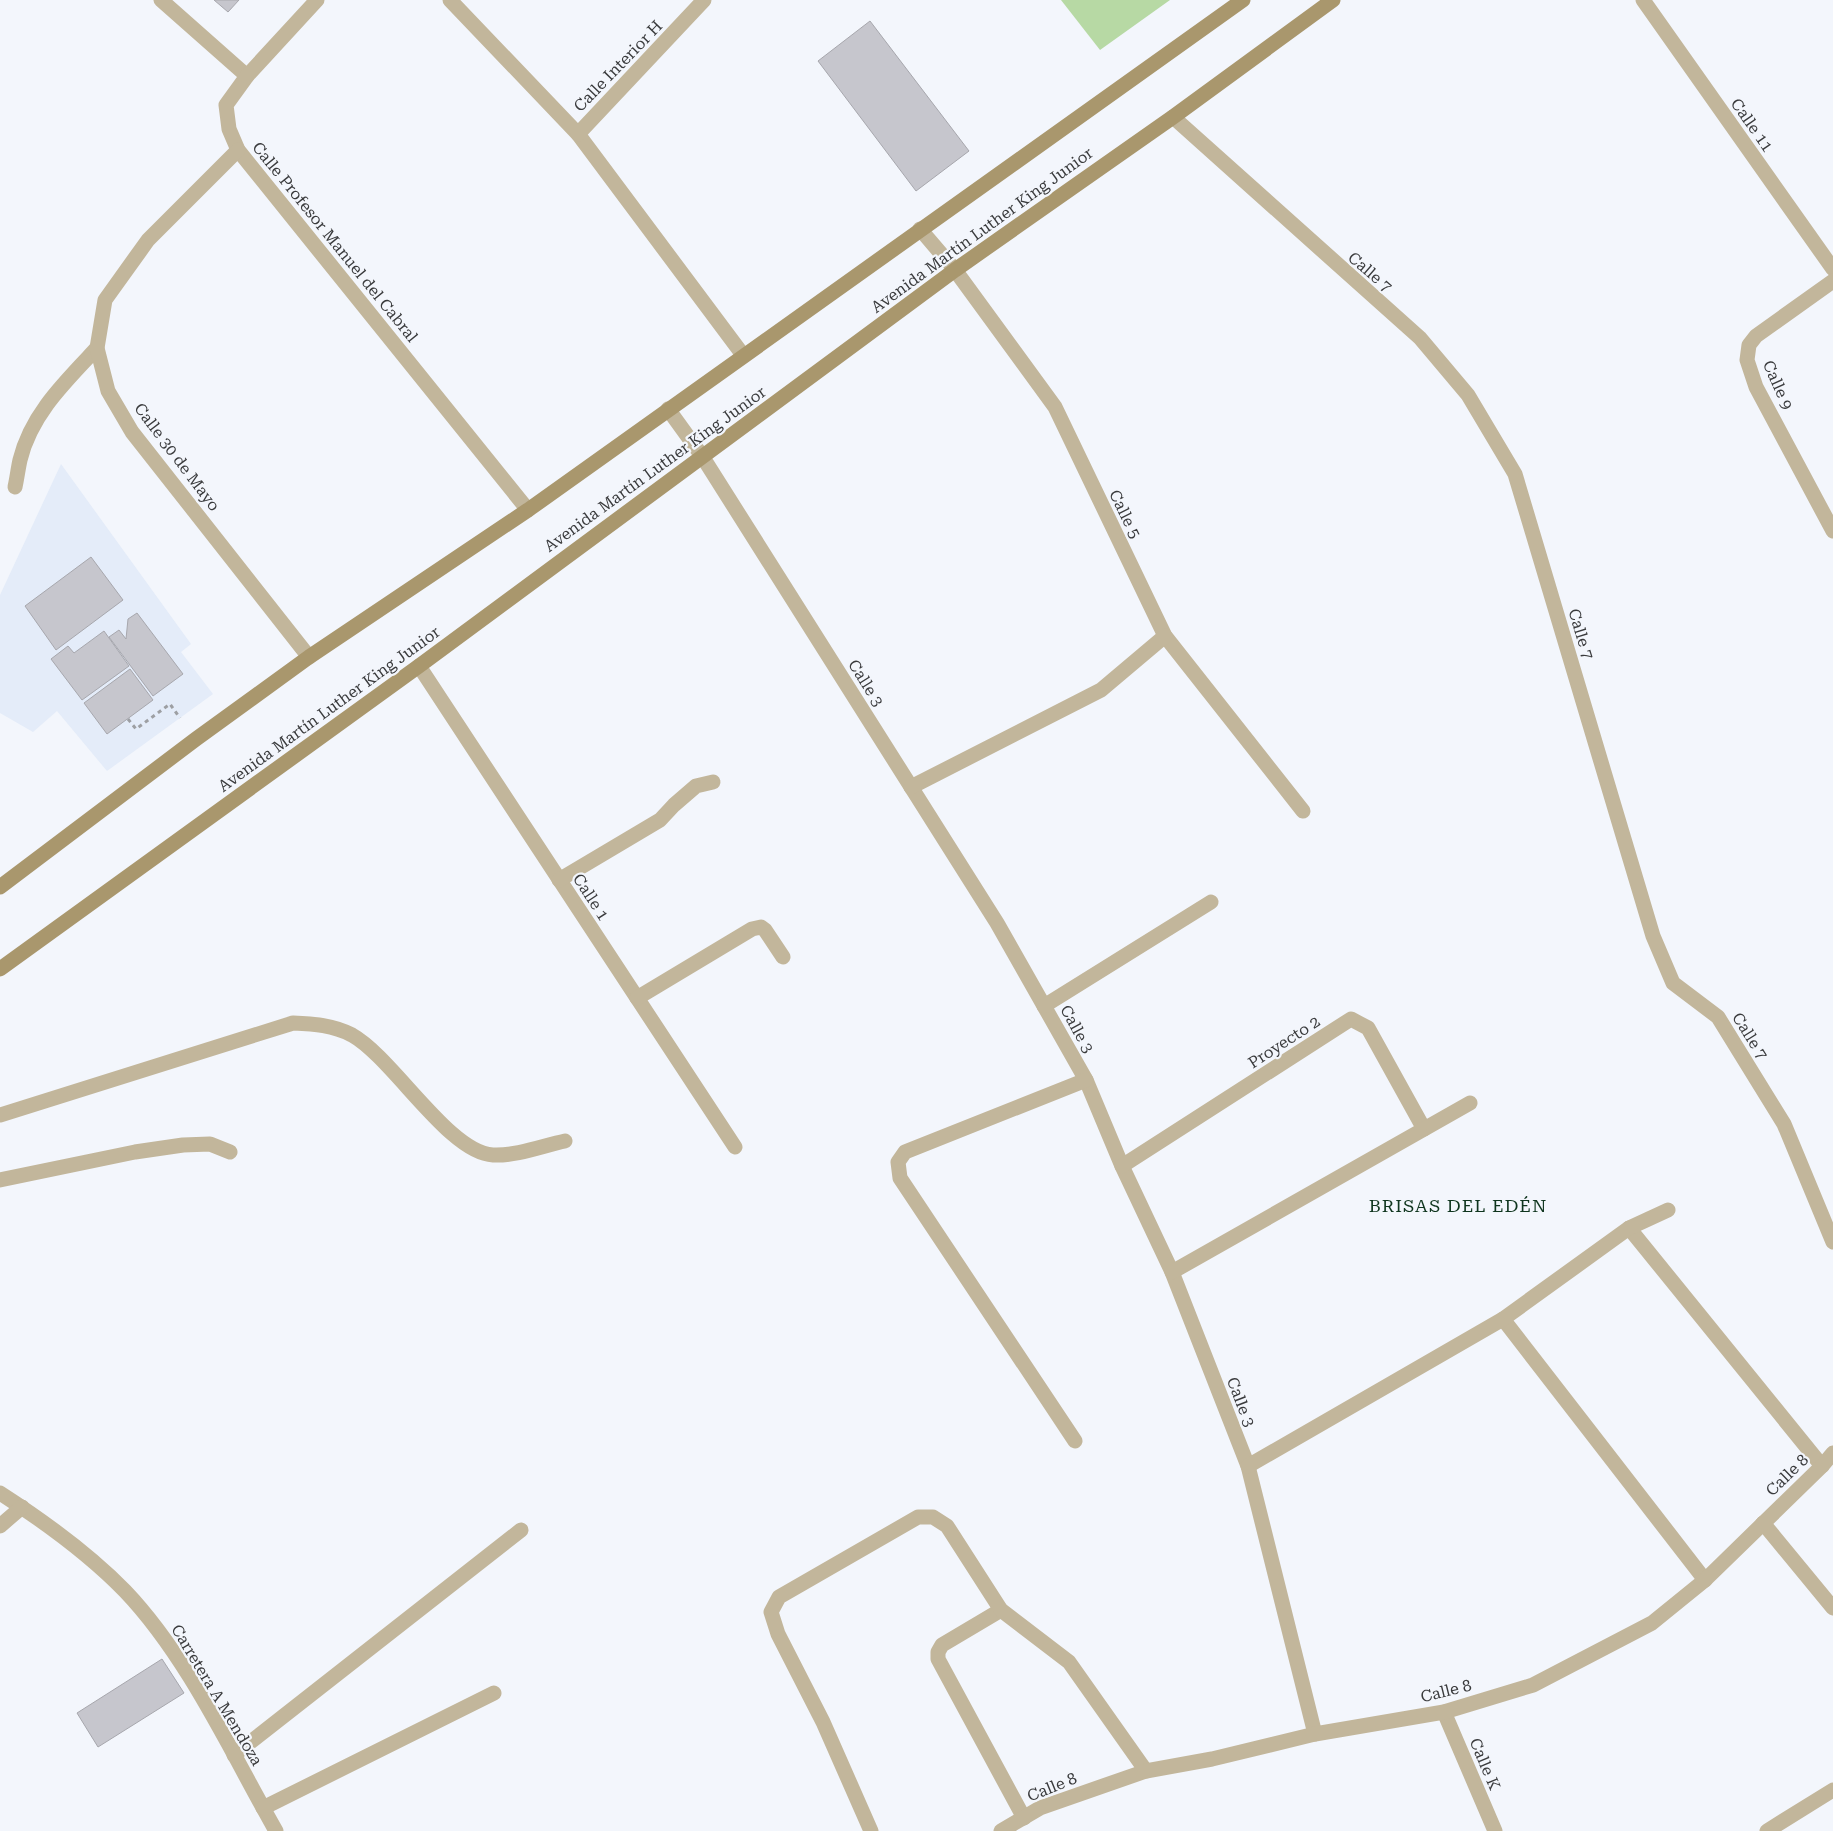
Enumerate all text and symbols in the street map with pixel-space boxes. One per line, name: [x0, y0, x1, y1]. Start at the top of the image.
street label: Calle Interior H: [570, 17, 666, 115]
street label: Calle 11: [1727, 95, 1777, 155]
street label: Calle Profesor Manuel del Cabral: [248, 138, 422, 346]
street label: Avenida Martín Luther King Junior: [867, 143, 1097, 317]
street label: Calle 7: [1344, 248, 1396, 296]
street label: Calle 9: [1759, 357, 1797, 413]
street label: Avenida Martín Luther King Junior: [540, 382, 770, 556]
street label: Calle 30 de Mayo: [130, 399, 224, 515]
street label: Calle 5: [1105, 487, 1145, 541]
street label: Calle 7: [1564, 606, 1598, 662]
street label: Avenida Martín Luther King Junior: [214, 622, 444, 796]
street label: Calle 3: [844, 656, 888, 710]
street label: Calle 1: [569, 870, 613, 924]
street label: Calle 3: [1056, 1002, 1098, 1056]
street label: Calle 7: [1728, 1009, 1772, 1063]
street label: Proyecto 2: [1245, 1012, 1324, 1072]
district label: BRISAS DEL EDÉN: [1369, 1195, 1547, 1216]
street label: Calle 3: [1223, 1374, 1259, 1430]
street label: Calle 8: [1762, 1450, 1812, 1500]
street label: Carretera A Mendoza: [167, 1621, 267, 1769]
street label: Calle 8: [1419, 1676, 1473, 1706]
street label: Calle K: [1466, 1735, 1505, 1793]
street label: Calle 8: [1024, 1768, 1080, 1806]

